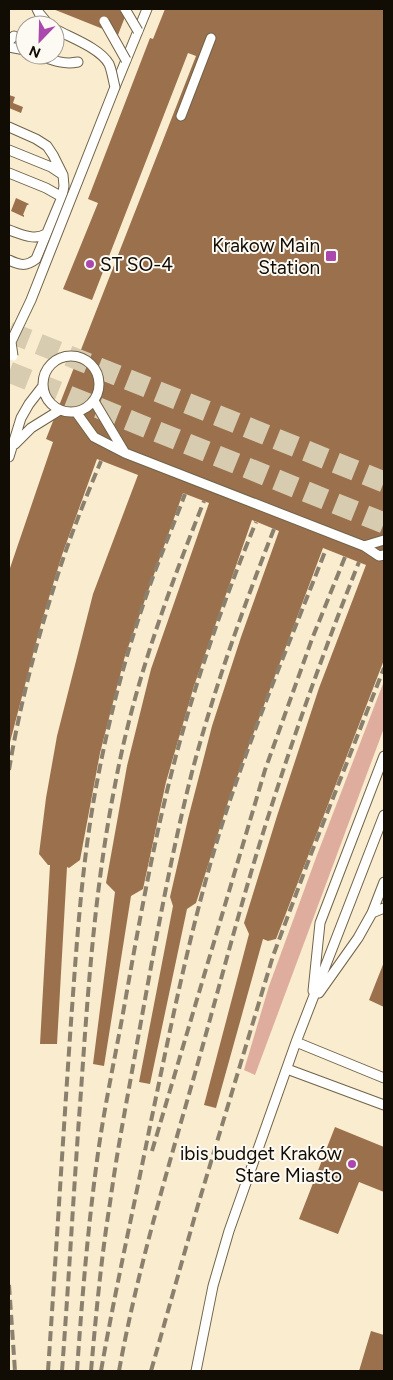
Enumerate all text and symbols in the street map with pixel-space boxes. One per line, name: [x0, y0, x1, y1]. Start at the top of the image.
north arrow: [15, 15, 65, 65]
text: N: [27, 42, 43, 61]
place label: Krakow Main Station: [212, 234, 320, 279]
marker: Krakow Main Station: [324, 249, 338, 263]
place label: ST SO-4: [100, 253, 173, 276]
marker: ST SO-4: [84, 258, 96, 270]
place label: ibis budget Kraków Stare Miasto: [180, 1142, 342, 1187]
marker: ibis budget Kraków Stare Miasto: [346, 1158, 358, 1170]

